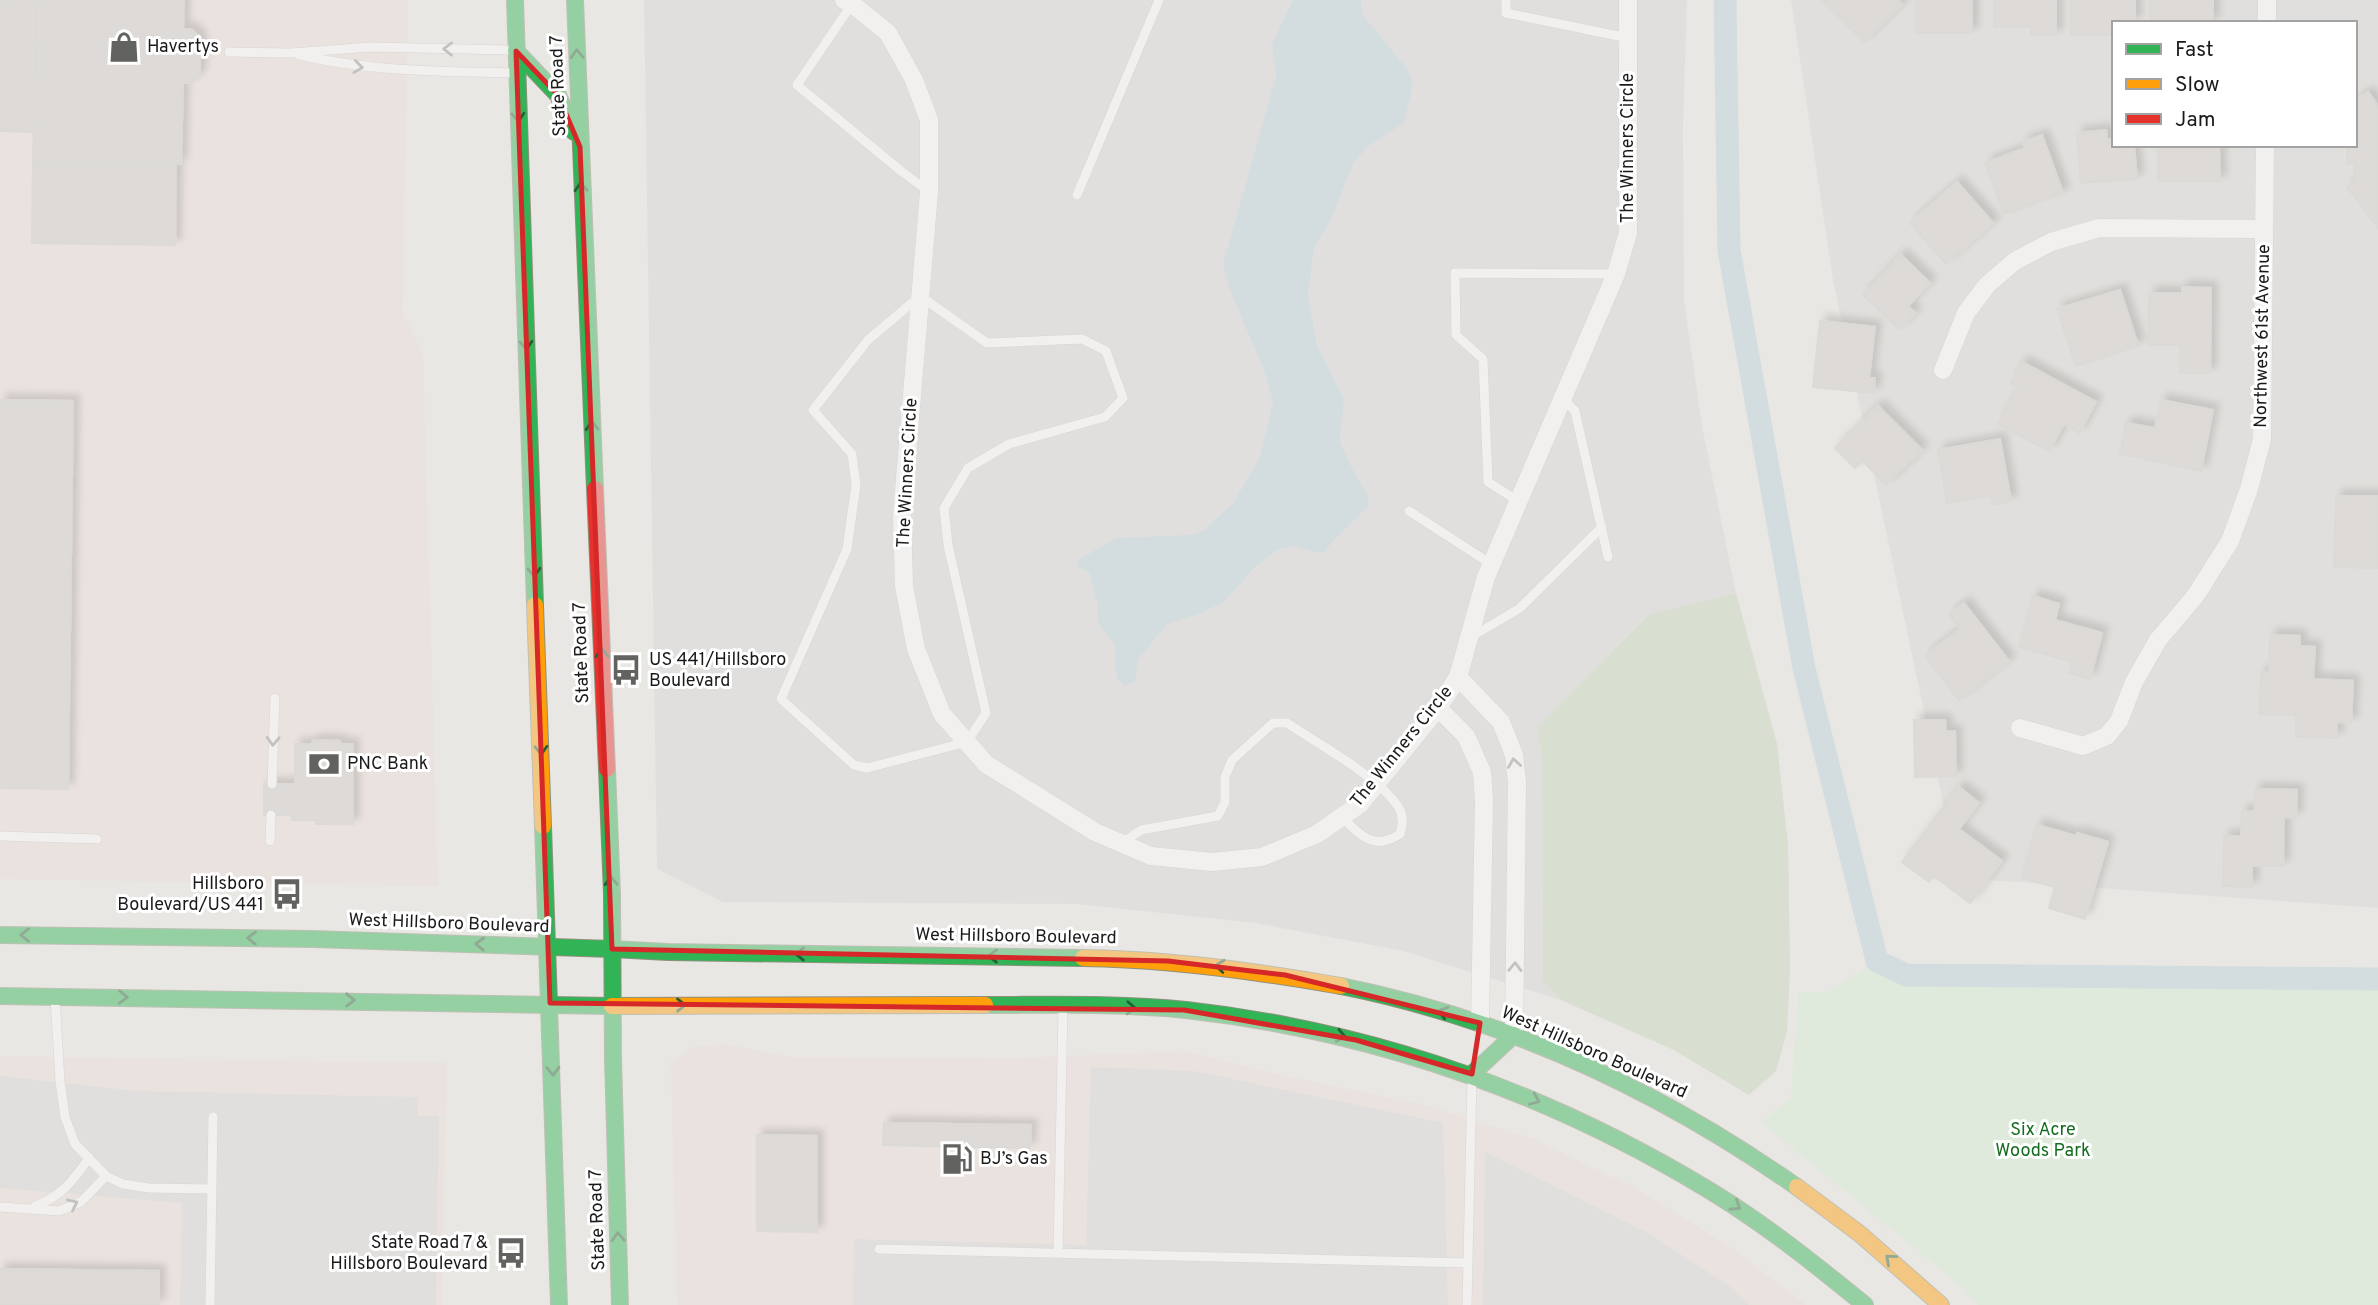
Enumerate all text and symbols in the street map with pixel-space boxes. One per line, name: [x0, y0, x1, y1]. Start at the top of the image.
legend: [2112, 21, 2357, 147]
shop icon: Havertys: [107, 30, 141, 64]
street label: State Road 7: [546, 35, 572, 137]
place label: Havertys: [147, 36, 219, 59]
text: Fast: [2175, 37, 2214, 64]
one-way arrow: [442, 41, 453, 57]
one-way arrow: [569, 48, 585, 59]
one-way arrow: [352, 59, 364, 74]
text: Slow: [2175, 72, 2220, 99]
street label: The Winners Circle: [1617, 73, 1640, 223]
text: Jam: [2175, 107, 2216, 134]
one-way arrow: [511, 112, 526, 123]
one-way arrow: [574, 181, 589, 192]
street label: Northwest 61st Avenue: [2250, 244, 2276, 428]
one-way arrow: [519, 339, 534, 350]
street label: The Winners Circle: [893, 397, 923, 549]
one-way arrow: [584, 420, 599, 431]
one-way arrow: [527, 567, 542, 578]
street label: State Road 7: [569, 602, 595, 704]
one-way arrow: [594, 648, 609, 659]
place label: US 441/Hillsboro Boulevard: [649, 649, 786, 693]
bus stop icon: US 441/Hillsboro Boulevard: [609, 653, 643, 687]
street label: The Winners Circle: [1346, 681, 1458, 813]
one-way arrow: [266, 736, 281, 747]
one-way arrow: [533, 745, 548, 756]
bank icon: PNC Bank: [307, 747, 341, 781]
place label: PNC Bank: [347, 753, 428, 776]
one-way arrow: [1507, 757, 1522, 769]
place label: Hillsboro Boulevard/US 441: [117, 873, 264, 917]
one-way arrow: [604, 875, 619, 886]
bus stop icon: Hillsboro Boulevard/US 441: [270, 877, 304, 911]
street label: West Hillsboro Boulevard: [348, 909, 550, 939]
street label: West Hillsboro Boulevard: [915, 924, 1117, 950]
one-way arrow: [19, 927, 29, 943]
one-way arrow: [246, 931, 257, 946]
one-way arrow: [474, 936, 484, 952]
one-way arrow: [795, 946, 806, 961]
one-way arrow: [988, 948, 998, 964]
one-way arrow: [1215, 959, 1226, 974]
one-way arrow: [1507, 961, 1523, 972]
one-way arrow: [118, 990, 129, 1005]
one-way arrow: [345, 993, 356, 1008]
one-way arrow: [676, 997, 686, 1013]
one-way arrow: [1126, 1000, 1137, 1015]
street label: West Hillsboro Boulevard: [1497, 1002, 1691, 1104]
one-way arrow: [1437, 1006, 1449, 1021]
one-way arrow: [1335, 1028, 1347, 1043]
one-way arrow: [545, 1066, 560, 1077]
one-way arrow: [1529, 1092, 1541, 1106]
park label: Six Acre Woods Park: [1995, 1119, 2091, 1163]
fuel station icon: BJ’s Gas: [940, 1142, 974, 1176]
place label: BJ’s Gas: [980, 1148, 1048, 1171]
street label: State Road 7: [585, 1169, 611, 1271]
one-way arrow: [1729, 1198, 1742, 1211]
one-way arrow: [66, 1199, 78, 1213]
one-way arrow: [610, 1231, 625, 1242]
place label: State Road 7 & Hillsboro Boulevard: [330, 1232, 488, 1276]
bus stop icon: State Road 7 & Hillsboro Boulevard: [494, 1236, 528, 1270]
one-way arrow: [1886, 1255, 1899, 1267]

